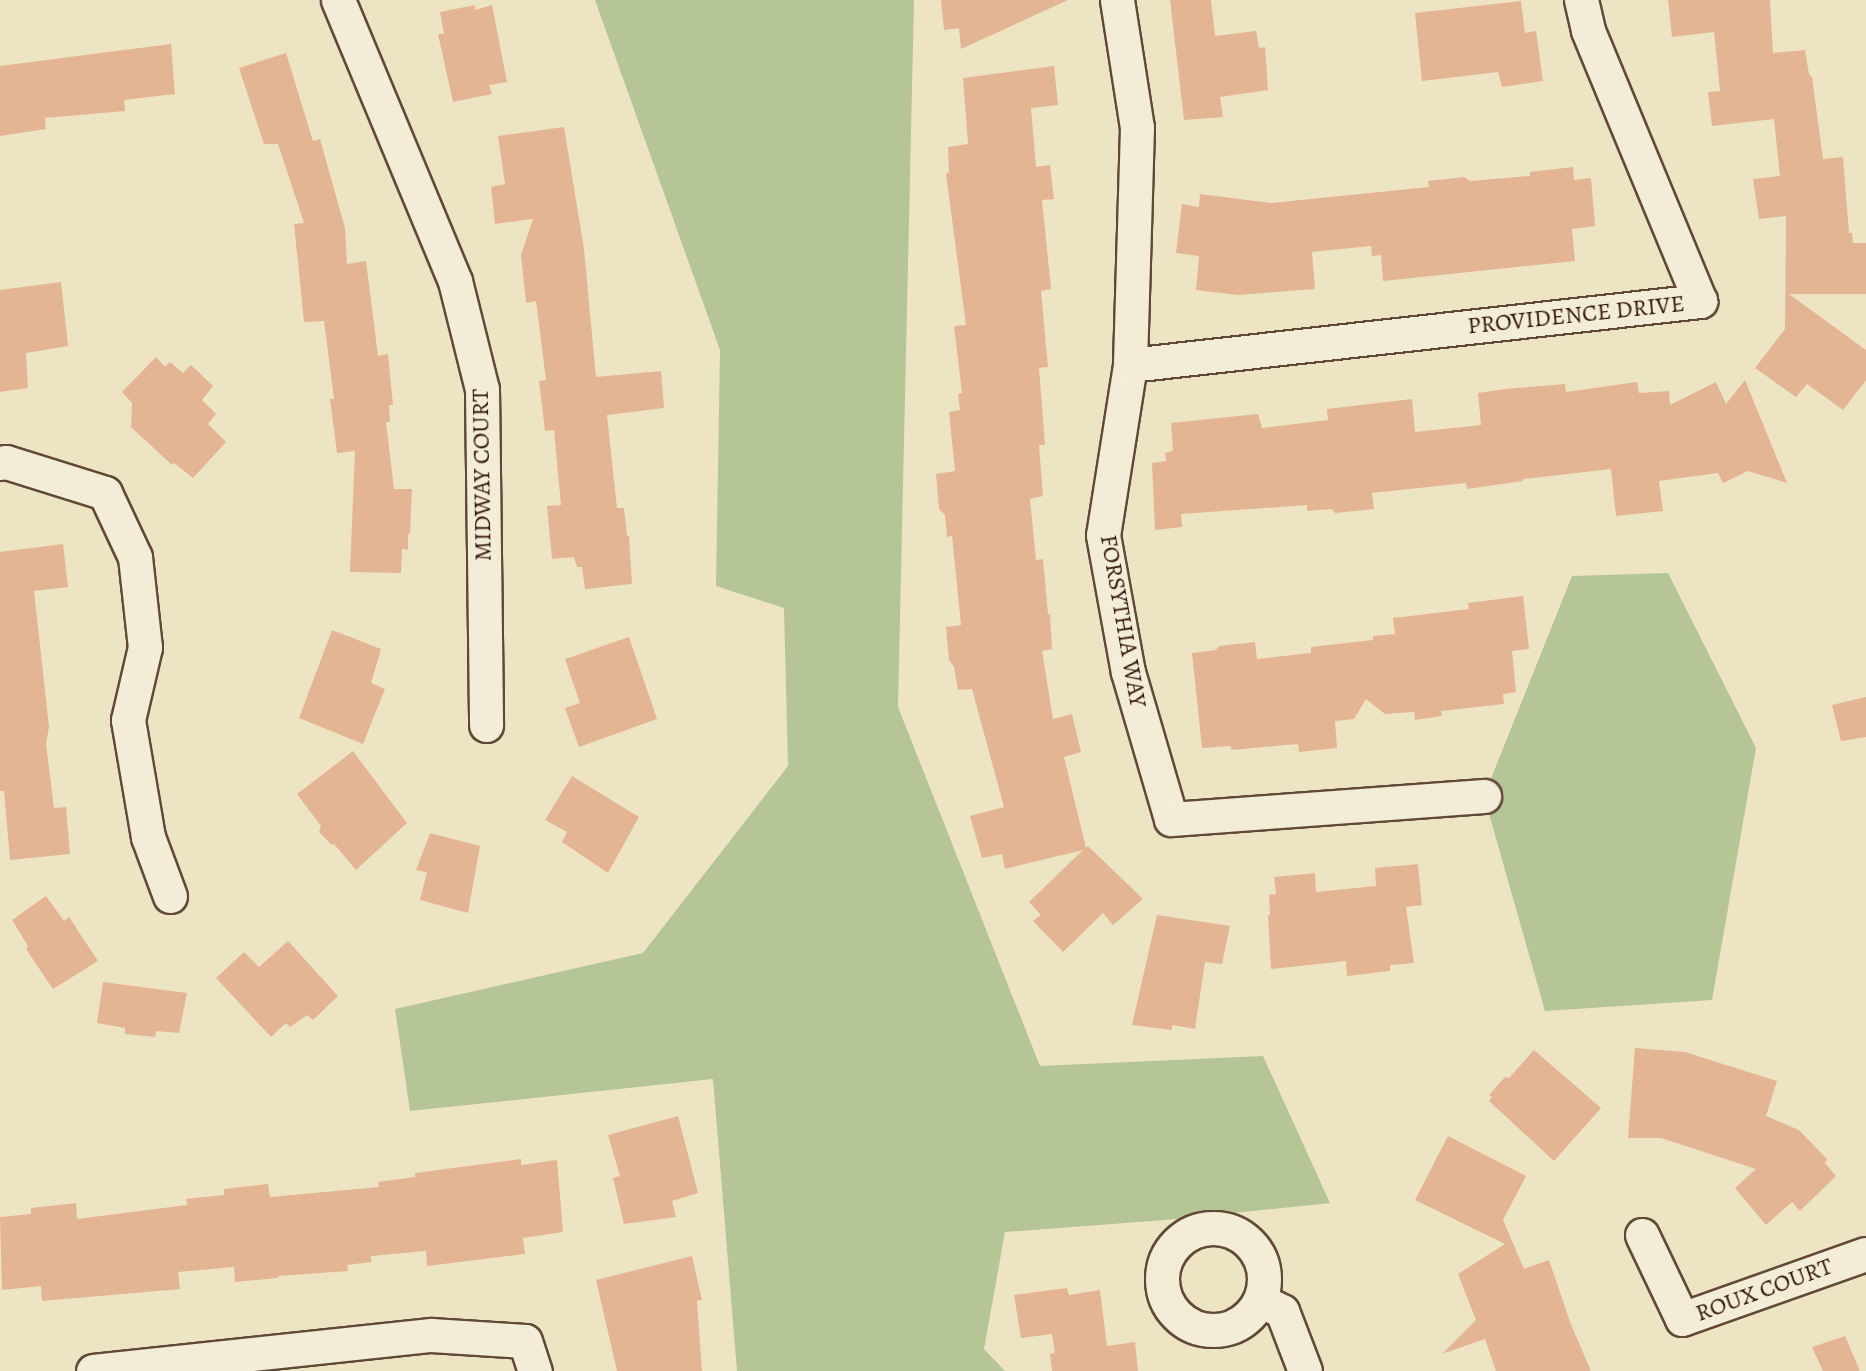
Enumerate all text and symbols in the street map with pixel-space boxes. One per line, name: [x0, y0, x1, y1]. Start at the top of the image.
street label: PROVIDENCE DRIVE: [1466, 289, 1686, 341]
street label: MIDWAY COURT: [466, 388, 498, 562]
street label: FORSYTHIA WAY: [1094, 532, 1152, 710]
street label: ROUX COURT: [1692, 1252, 1836, 1328]

